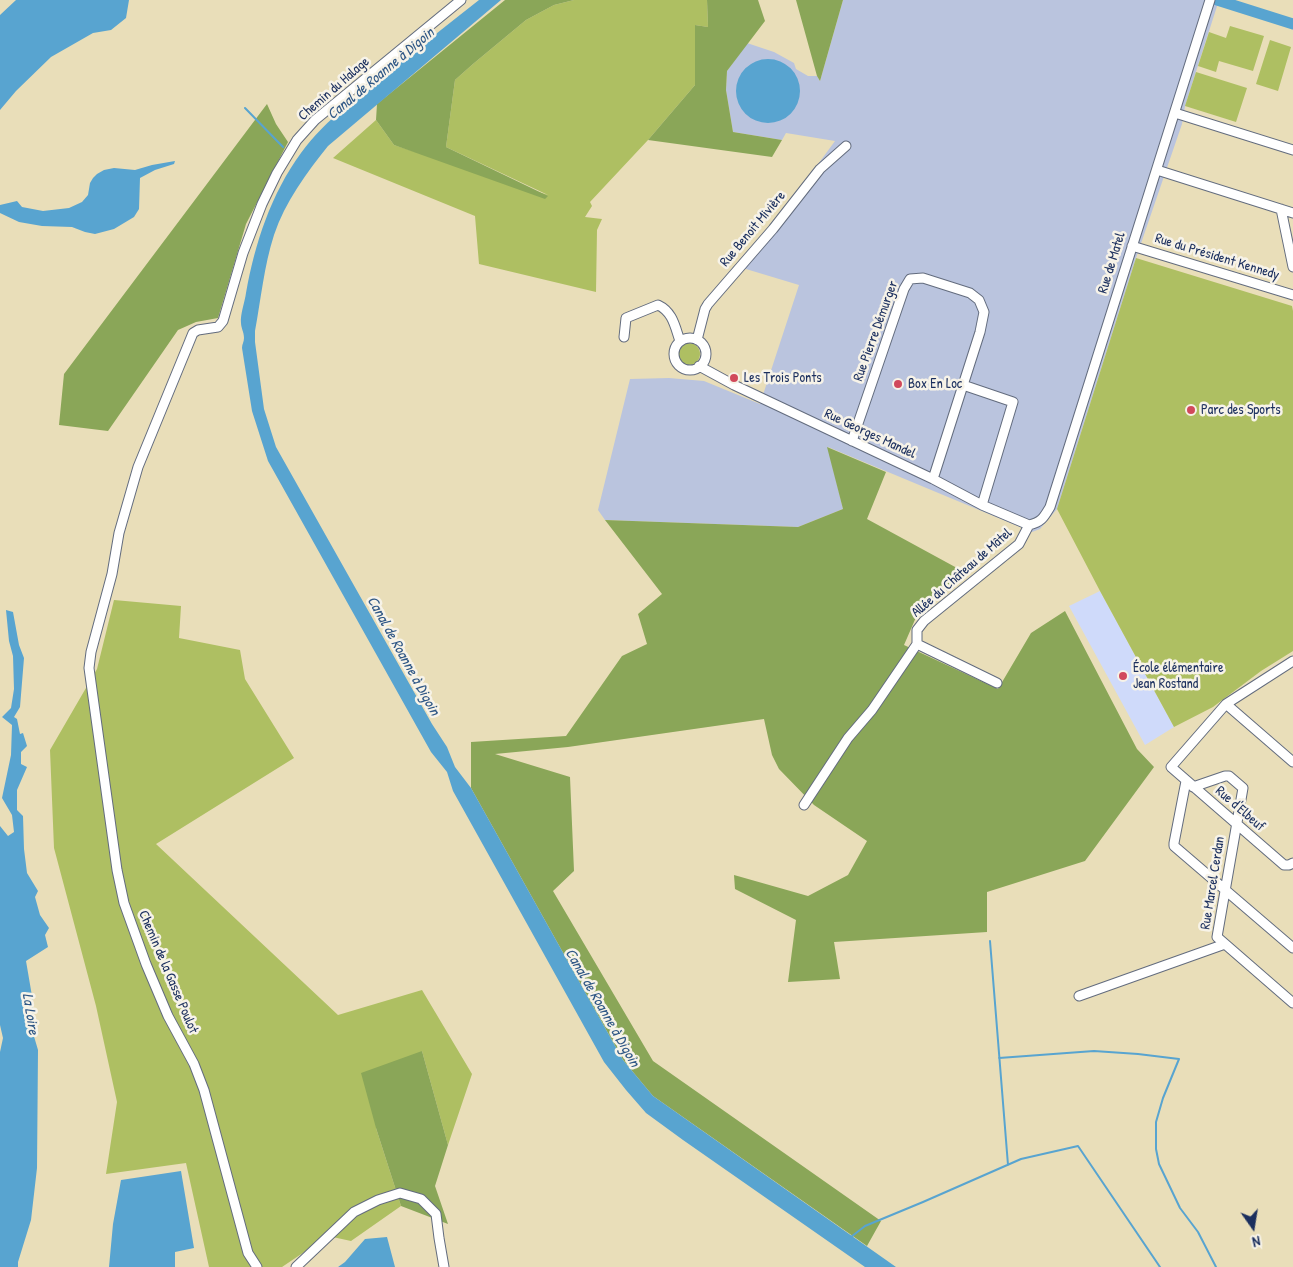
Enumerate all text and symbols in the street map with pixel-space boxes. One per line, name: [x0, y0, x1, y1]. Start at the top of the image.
water label: Canal de Roanne à Digoin: [324, 24, 438, 124]
street label: Chemin du Halage: [295, 54, 373, 124]
street label: Rue Benoit Mivière: [717, 188, 789, 270]
street label: Rue de Matel: [1095, 230, 1129, 296]
street label: Rue du Président Kennedy: [1153, 230, 1281, 284]
street label: Rue Pierre Démurger: [850, 278, 902, 384]
place label: Les Trois Ponts: [744, 370, 822, 386]
marker: Les Trois Ponts: [728, 372, 740, 384]
place label: Box En Loc: [908, 376, 962, 392]
marker: Box En Loc: [892, 378, 904, 390]
place label: Parc des Sports: [1201, 402, 1281, 418]
marker: Parc des Sports: [1185, 404, 1197, 416]
street label: Rue Georges Mandel: [821, 405, 919, 463]
street label: Allée du Château de Mâtel: [908, 525, 1016, 621]
water label: Canal de Roanne à Digoin: [363, 593, 443, 719]
place label: École élémentaire Jean Rostand: [1133, 660, 1223, 692]
marker: École élémentaire Jean Rostand: [1117, 670, 1129, 682]
street label: Rue d'Elbeuf: [1212, 783, 1268, 835]
street label: Rue Marcel Cerdan: [1197, 835, 1229, 931]
street label: Chemin de la Gasse Poulot: [134, 908, 202, 1036]
water label: Canal de Roanne à Digoin: [561, 946, 643, 1070]
water label: La Loire: [18, 992, 42, 1036]
north arrow: [1228, 1202, 1278, 1252]
text: N: [1251, 1232, 1262, 1252]

